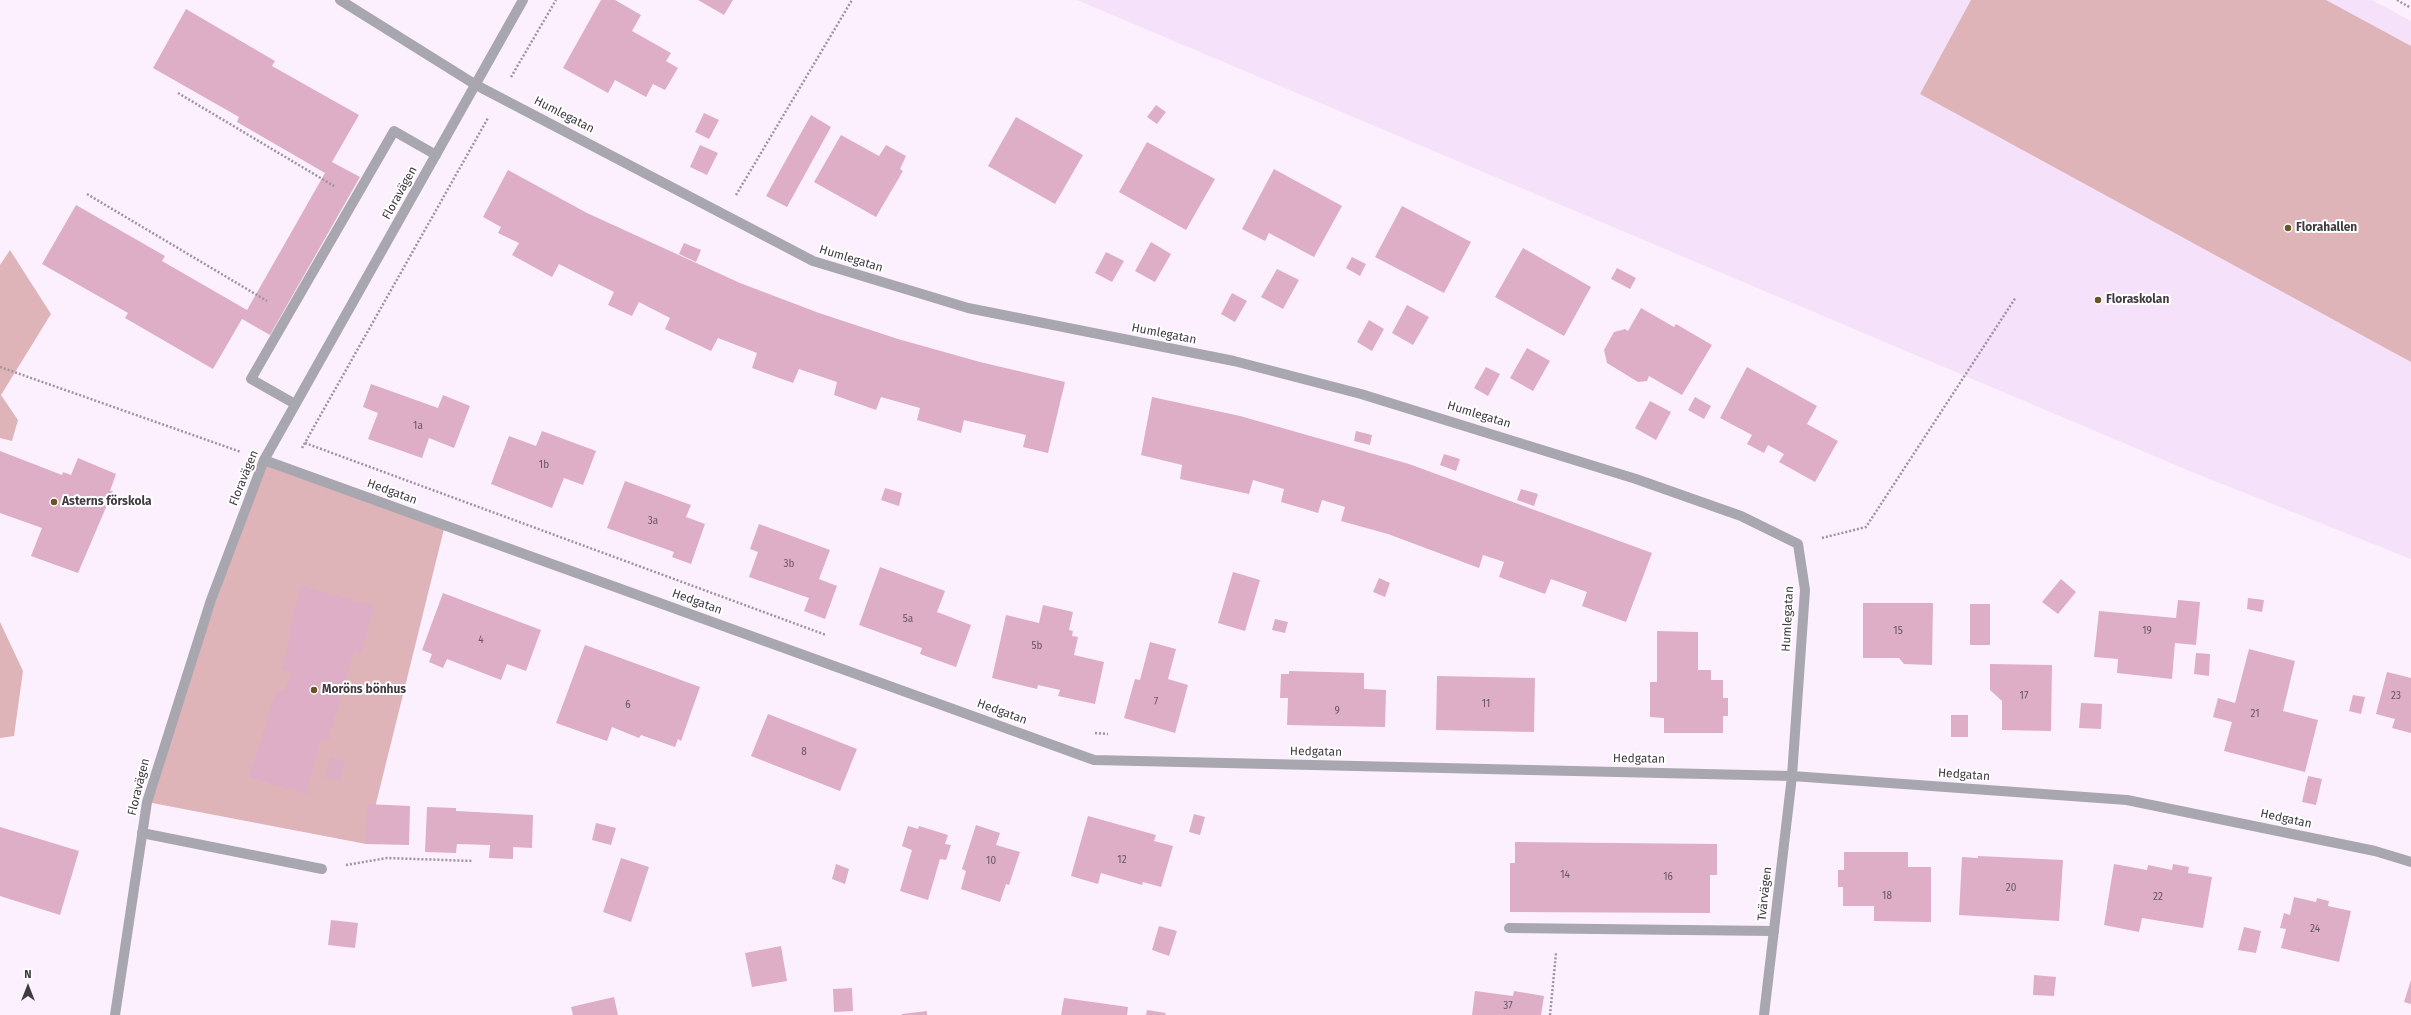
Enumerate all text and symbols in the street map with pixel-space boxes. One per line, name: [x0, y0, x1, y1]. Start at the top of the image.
street label: Humlegatan: [531, 94, 597, 136]
street label: Floravägen: [380, 164, 420, 222]
place label: Florahallen: [2296, 221, 2357, 235]
marker: Florahallen: [2283, 223, 2293, 233]
street label: Humlegatan: [817, 242, 885, 276]
place label: Floraskolan: [2106, 293, 2169, 307]
marker: Floraskolan: [2093, 295, 2103, 305]
street label: Humlegatan: [1130, 321, 1198, 347]
street label: Humlegatan: [1445, 398, 1513, 432]
house number: 1a: [413, 420, 423, 432]
street label: Floravägen: [226, 448, 262, 508]
house number: 1b: [539, 459, 549, 471]
street label: Hedgatan: [365, 476, 419, 508]
place label: Asterns förskola: [62, 495, 151, 509]
marker: Asterns förskola: [49, 497, 59, 507]
house number: 3a: [648, 515, 658, 527]
house number: 3b: [784, 558, 794, 570]
street label: Hedgatan: [670, 586, 724, 618]
street label: Humlegatan: [1779, 586, 1797, 652]
house number: 5a: [903, 613, 913, 625]
house number: 15: [1893, 625, 1903, 637]
house number: 19: [2142, 625, 2152, 637]
house number: 4: [478, 634, 484, 646]
house number: 5b: [1032, 640, 1042, 652]
place label: Moröns bönhus: [322, 683, 406, 697]
marker: Moröns bönhus: [309, 685, 319, 695]
house number: 17: [2020, 690, 2028, 702]
house number: 23: [2391, 690, 2401, 702]
street label: Hedgatan: [975, 696, 1029, 728]
house number: 7: [1154, 696, 1158, 708]
house number: 11: [1482, 698, 1490, 710]
house number: 6: [625, 699, 631, 711]
house number: 9: [1334, 705, 1340, 717]
house number: 21: [2250, 708, 2260, 720]
street label: Hedgatan: [1290, 744, 1342, 760]
house number: 8: [801, 746, 807, 758]
street label: Hedgatan: [1613, 751, 1665, 767]
street label: Floravägen: [125, 757, 153, 817]
street label: Hedgatan: [1937, 766, 1991, 784]
street label: Hedgatan: [2259, 807, 2313, 831]
house number: 12: [1117, 854, 1127, 866]
house number: 10: [986, 855, 996, 867]
street label: Tvärvägen: [1755, 866, 1775, 922]
house number: 14: [1560, 869, 1570, 881]
house number: 16: [1663, 871, 1673, 883]
house number: 20: [2006, 882, 2016, 894]
house number: 18: [1882, 890, 1892, 902]
house number: 22: [2153, 891, 2163, 903]
house number: 24: [2310, 923, 2320, 935]
north arrow: [8, 967, 48, 1007]
text: N: [24, 968, 32, 981]
house number: 37: [1503, 1000, 1513, 1012]

